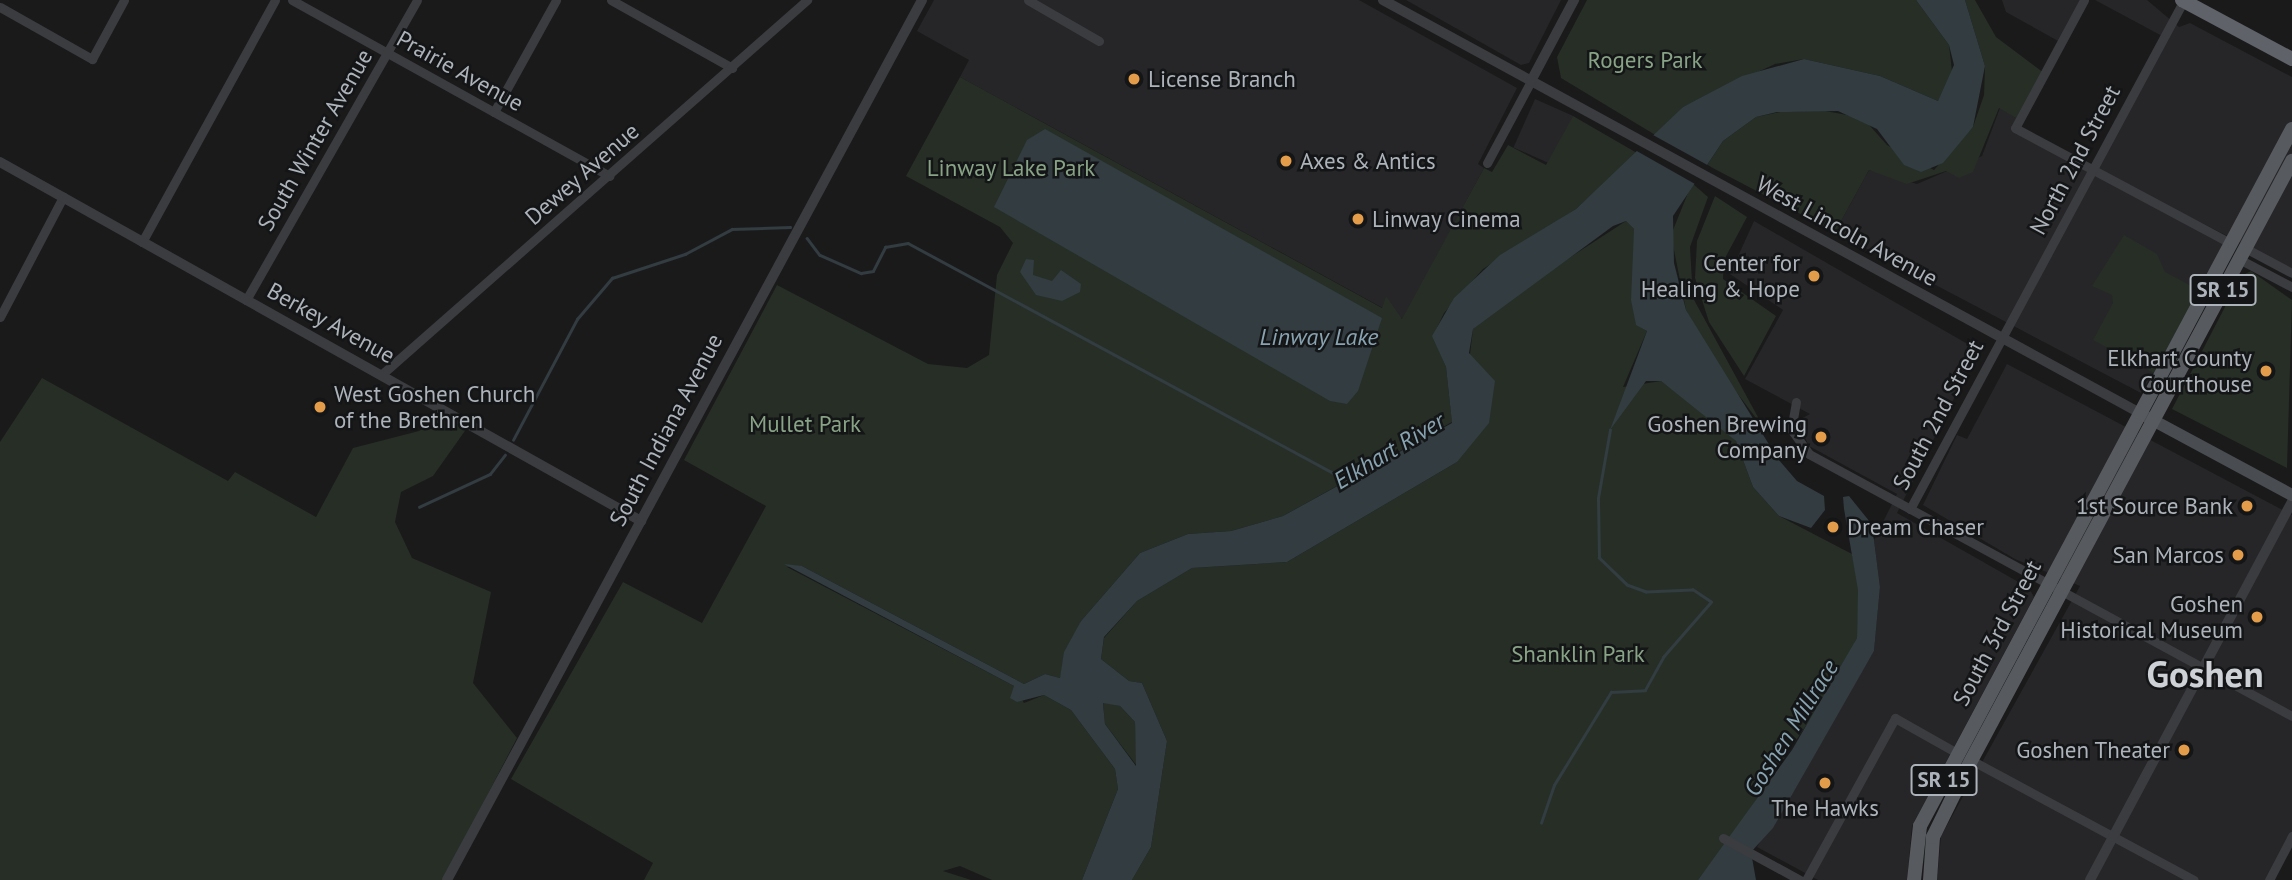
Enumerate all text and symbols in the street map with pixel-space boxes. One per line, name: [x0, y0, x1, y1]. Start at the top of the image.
street label: Prairie Avenue: [392, 25, 528, 117]
street label: South Winter Avenue: [251, 44, 379, 236]
park label: Rogers Park: [1588, 46, 1702, 74]
place label: License Branch: [1148, 65, 1296, 93]
marker: License Branch: [1126, 71, 1142, 87]
street label: North 2nd Street: [2024, 81, 2126, 239]
street label: Dewey Avenue: [519, 117, 645, 231]
place label: Axes & Antics: [1300, 147, 1436, 175]
marker: Axes & Antics: [1278, 153, 1294, 169]
park label: Linway Lake Park: [926, 154, 1096, 182]
street label: West Lincoln Avenue: [1751, 170, 1943, 292]
place label: Linway Cinema: [1372, 205, 1521, 233]
marker: Linway Cinema: [1350, 211, 1366, 227]
place label: Center for Healing & Hope: [1641, 249, 1800, 303]
marker: Center for Healing & Hope: [1806, 268, 1822, 284]
road number: SR 15: [2188, 272, 2258, 308]
street label: Berkey Avenue: [262, 276, 400, 370]
water label: Linway Lake: [1259, 323, 1379, 351]
street label: South Indiana Avenue: [603, 329, 729, 531]
street label: South 2nd Street: [1887, 335, 1989, 495]
place label: Elkhart County Courthouse: [2107, 344, 2252, 398]
marker: Elkhart County Courthouse: [2258, 363, 2274, 379]
place label: West Goshen Church of the Brethren: [334, 380, 535, 434]
marker: West Goshen Church of the Brethren: [312, 399, 328, 415]
water label: Elkhart River: [1328, 407, 1450, 495]
park label: Mullet Park: [749, 410, 861, 438]
place label: Goshen Brewing Company: [1647, 410, 1807, 464]
marker: Goshen Brewing Company: [1813, 429, 1829, 445]
place label: 1st Source Bank: [2076, 492, 2233, 520]
marker: 1st Source Bank: [2239, 498, 2255, 514]
place label: Dream Chaser: [1847, 513, 1984, 541]
marker: Dream Chaser: [1825, 519, 1841, 535]
place label: San Marcos: [2112, 541, 2224, 569]
marker: San Marcos: [2230, 547, 2246, 563]
street label: South 3rd Street: [1947, 555, 2047, 711]
place label: Goshen Historical Museum: [2060, 590, 2243, 644]
marker: Goshen Historical Museum: [2249, 609, 2265, 625]
park label: Shanklin Park: [1511, 640, 1645, 668]
district label: Goshen: [2146, 651, 2264, 695]
water label: Goshen Millrace: [1738, 654, 1844, 802]
place label: Goshen Theater: [2015, 736, 2170, 764]
marker: Goshen Theater: [2176, 742, 2192, 758]
road number: SR 15: [1909, 762, 1979, 798]
marker: The Hawks: [1817, 775, 1833, 791]
place label: The Hawks: [1771, 794, 1879, 822]

